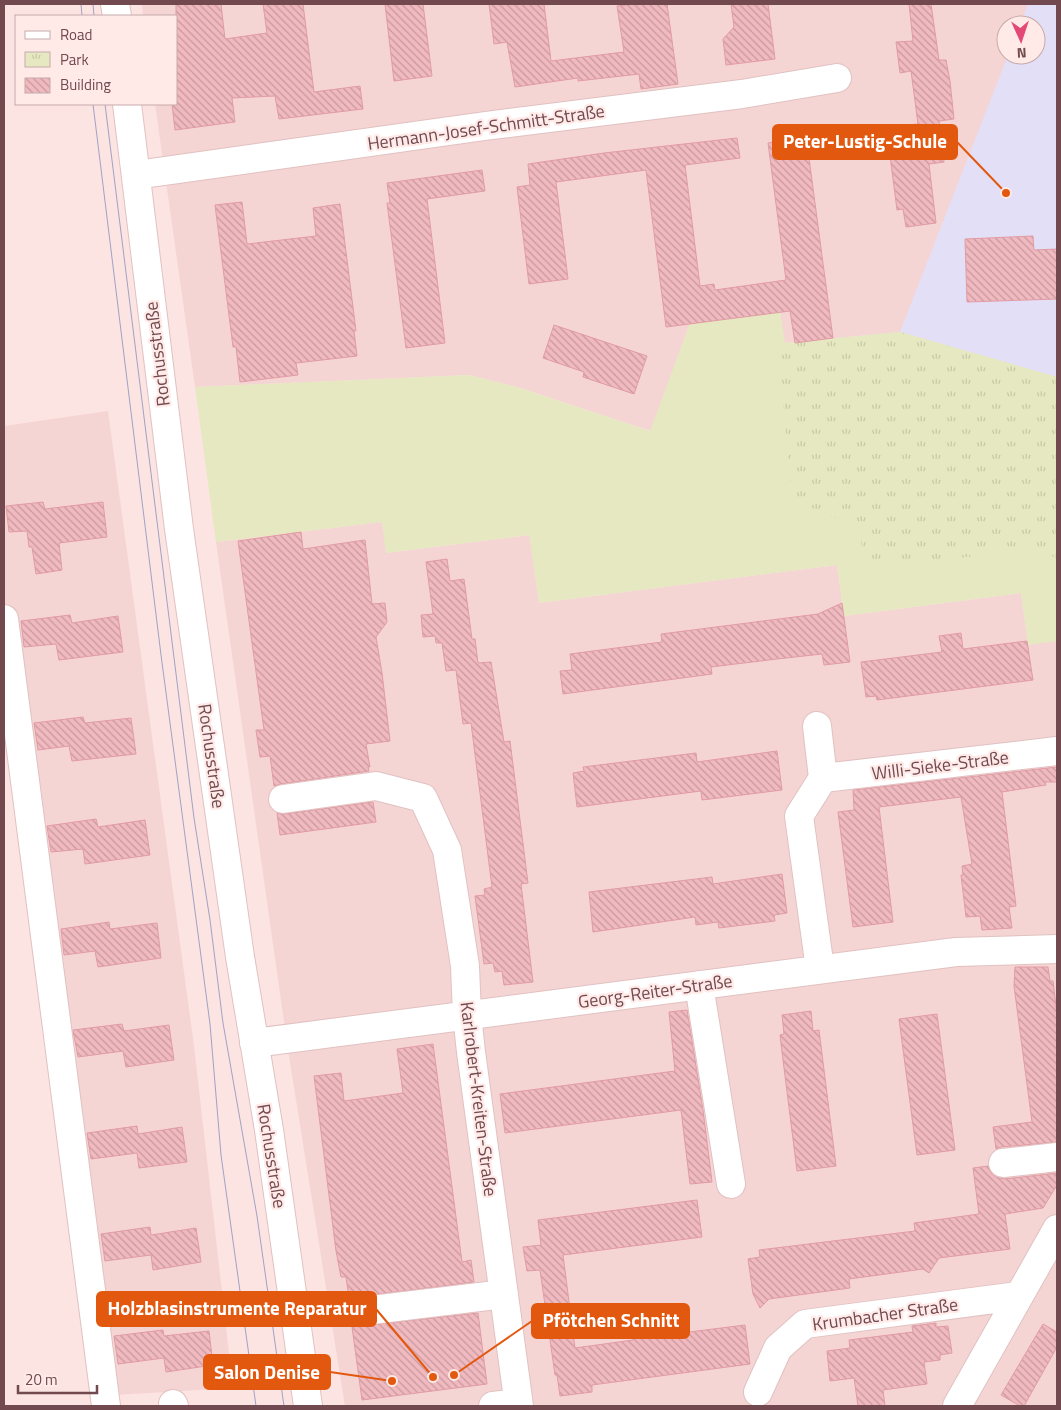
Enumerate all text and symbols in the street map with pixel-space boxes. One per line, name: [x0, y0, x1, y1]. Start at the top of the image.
legend: [15, 15, 178, 105]
north arrow: [996, 15, 1046, 65]
text: Road: [60, 23, 92, 46]
text: N: [1016, 43, 1027, 64]
text: Park: [60, 48, 89, 71]
text: Building: [60, 73, 111, 96]
street label: Hermann-Josef-Schmitt-Straße: [366, 97, 606, 157]
callout: Peter-Lustig-Schule: [773, 125, 957, 159]
text: Peter-Lustig-Schule: [783, 126, 947, 155]
street label: Rochusstraße: [137, 300, 177, 408]
street label: Rochusstraße: [191, 702, 233, 810]
street label: Willi-Sieke-Straße: [870, 743, 1010, 787]
street label: Georg-Reiter-Straße: [576, 967, 734, 1015]
street label: Karlrobert-Kreiten-Straße: [454, 1000, 504, 1198]
street label: Rochusstraße: [250, 1102, 294, 1210]
street label: Krumbacher Straße: [810, 1290, 960, 1338]
callout: Holzblasinstrumente Reparatur: [97, 1292, 376, 1326]
text: Holzblasinstrumente Reparatur: [107, 1293, 367, 1322]
callout: Pfötchen Schnitt: [532, 1304, 689, 1338]
text: Pfötchen Schnitt: [543, 1305, 680, 1334]
callout: Salon Denise: [204, 1355, 330, 1389]
text: Salon Denise: [214, 1357, 320, 1386]
scale bar: [18, 1362, 96, 1394]
text: 20 m: [25, 1368, 58, 1391]

